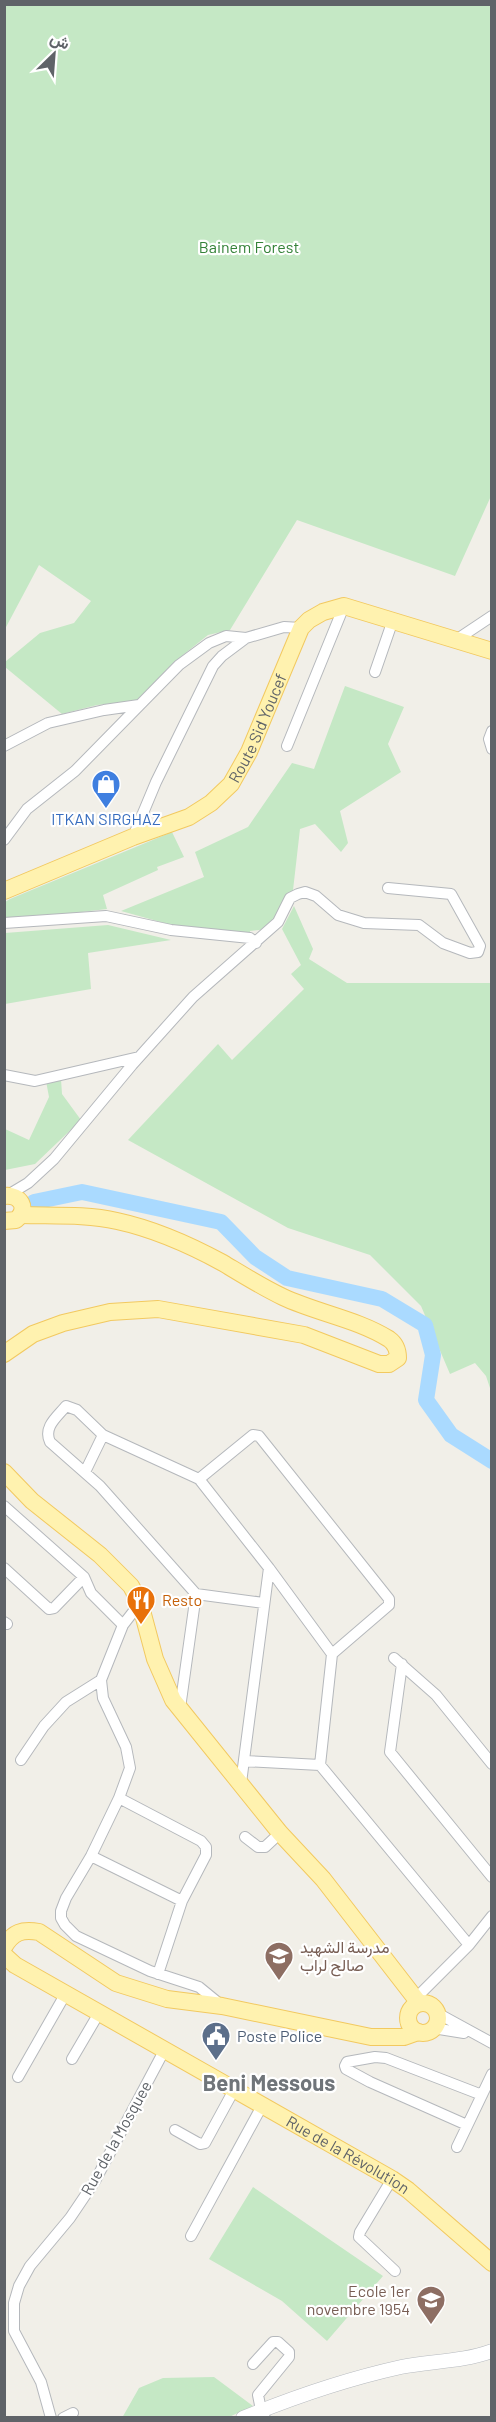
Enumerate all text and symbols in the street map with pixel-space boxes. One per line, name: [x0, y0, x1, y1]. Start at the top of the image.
north arrow: [24, 24, 84, 84]
text: ش: [47, 27, 73, 54]
park label: Bainem Forest: [199, 237, 299, 256]
street label: Route Sid Youcef: [224, 670, 290, 786]
shop icon: ITKAN SIRGHAZ: [90, 768, 122, 810]
place label: ITKAN SIRGHAZ: [51, 809, 161, 828]
restaurant icon: Resto: [125, 1584, 157, 1626]
place label: Resto: [162, 1590, 202, 1609]
place label: مدرسة الشهيد صالح لراب: [300, 1937, 390, 1977]
school or university icon: مدرسة الشهيد صالح لراب: [263, 1940, 295, 1982]
public building icon: Poste Police: [200, 2020, 232, 2062]
place label: Poste Police: [237, 2026, 322, 2045]
district label: Beni Messous: [203, 2069, 335, 2095]
street label: Rue de la Mosquee: [76, 2077, 155, 2198]
street label: Rue de la Révolution: [283, 2111, 414, 2197]
place label: Ecole 1er novembre 1954: [307, 2281, 410, 2318]
school or university icon: Ecole 1er novembre 1954: [415, 2284, 447, 2326]

